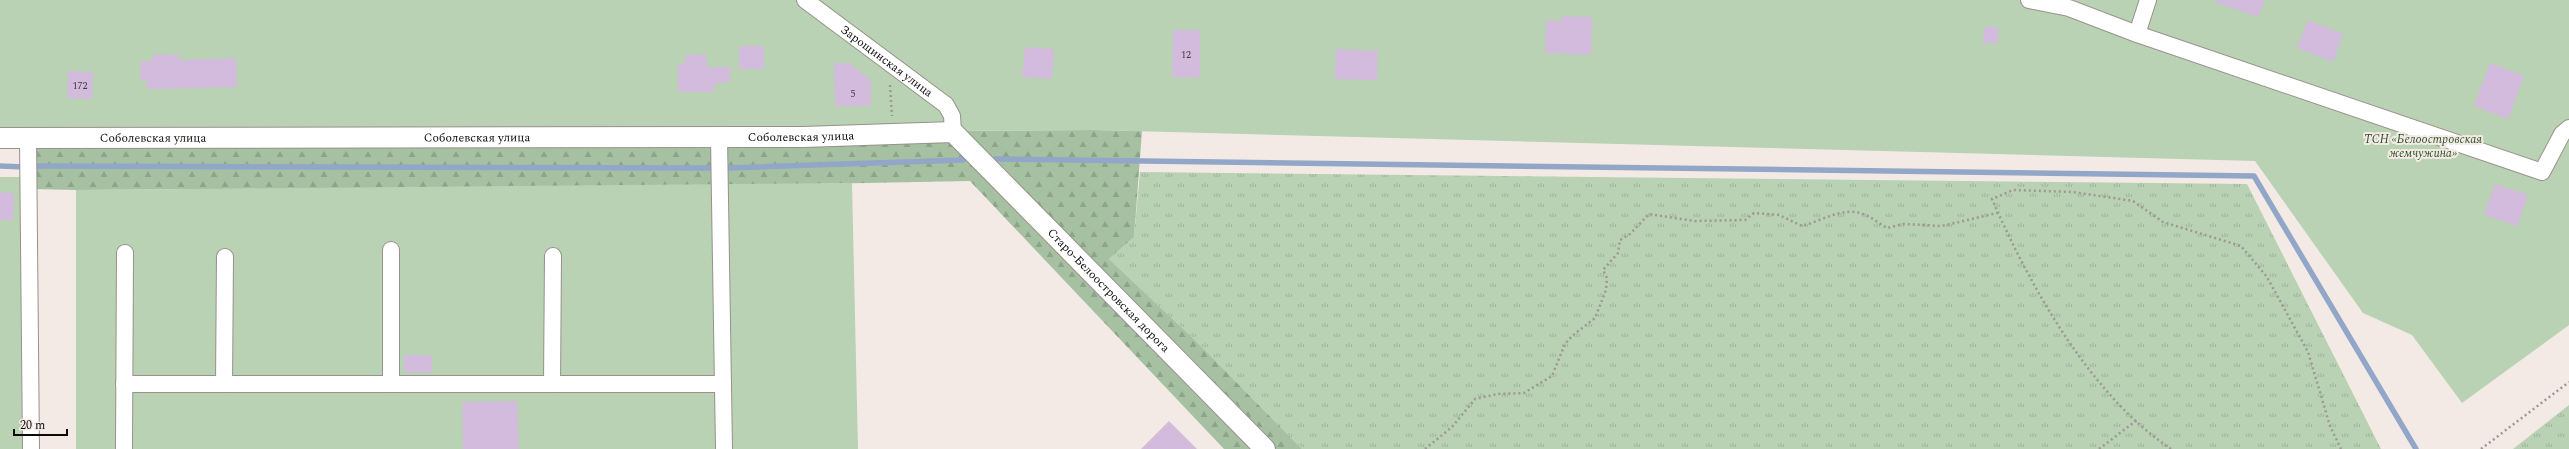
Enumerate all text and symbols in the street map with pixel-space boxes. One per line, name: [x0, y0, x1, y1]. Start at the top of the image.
street label: Зарощинская улица: [836, 20, 937, 102]
house number: 12: [1181, 47, 1191, 63]
house number: 172: [73, 78, 88, 94]
house number: 5: [851, 86, 856, 102]
street label: Соболевская улица: [748, 126, 855, 147]
street label: Соболевская улица: [424, 128, 530, 147]
street label: Соболевская улица: [100, 129, 206, 148]
park label: ТСН «Белоостровская жемчужина»: [2364, 130, 2482, 163]
street label: Старо-Белоостровская дорога: [1043, 224, 1174, 357]
scale bar: [14, 411, 67, 437]
text: 20 m: [20, 416, 45, 435]

